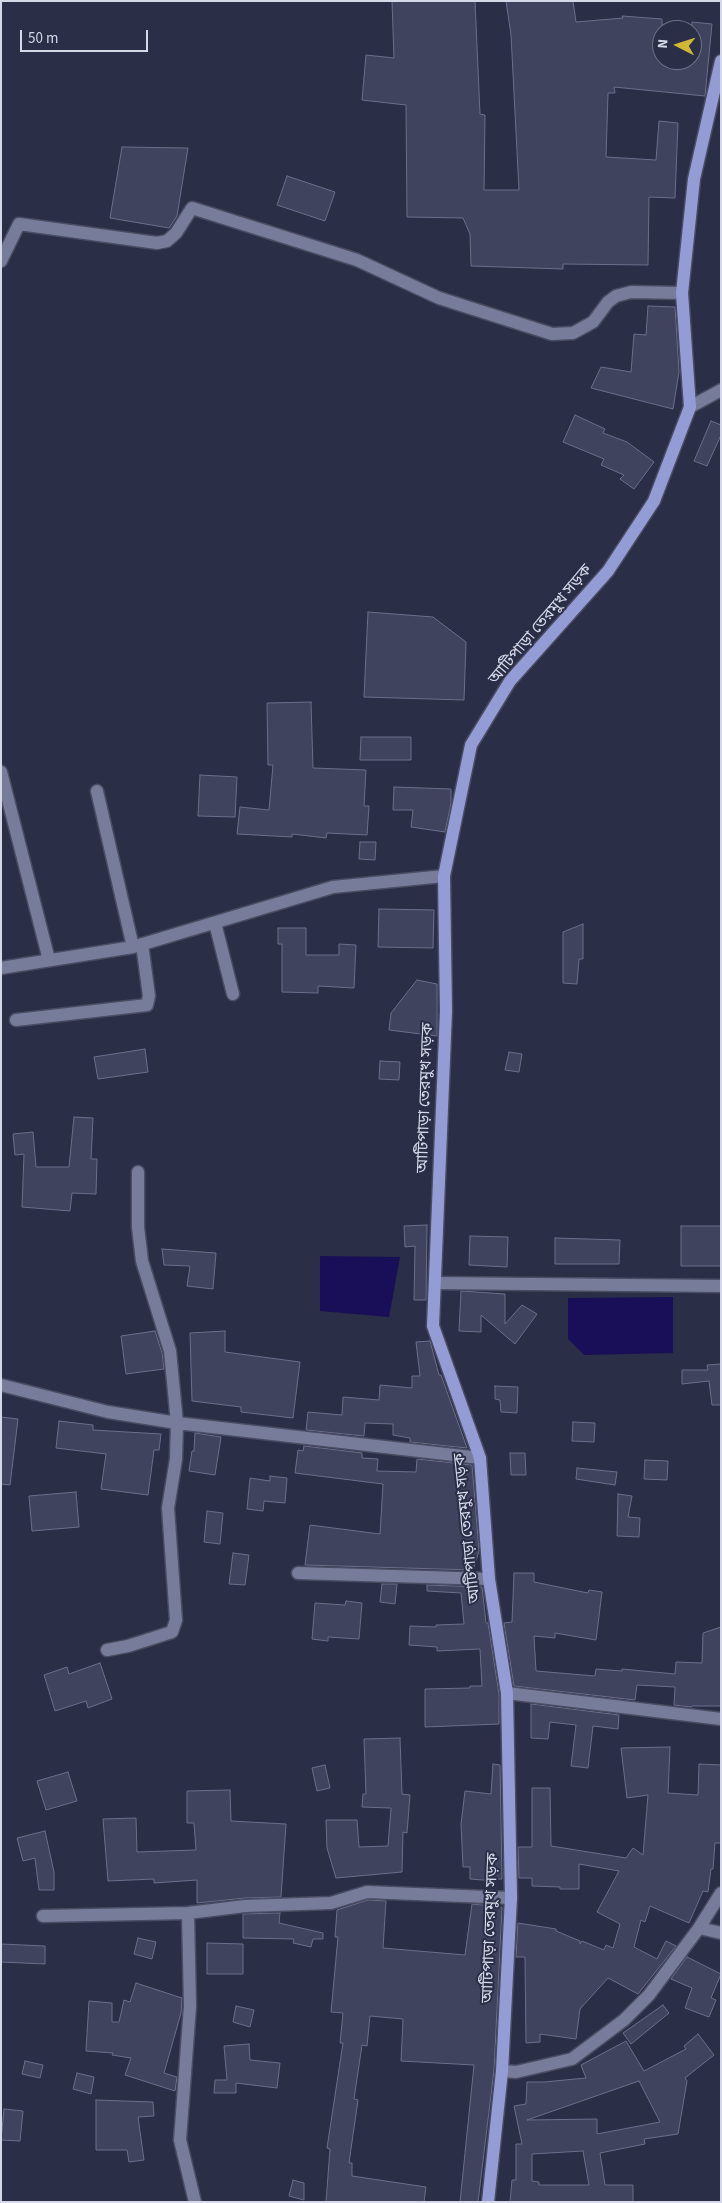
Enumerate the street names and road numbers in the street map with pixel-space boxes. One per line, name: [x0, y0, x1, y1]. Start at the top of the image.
street label: আটিপাড়া তেরমুখ সড়ক: [485, 561, 597, 689]
street label: আটিপাড়া তেরমুখ সড়ক: [414, 1022, 438, 1174]
street label: আটিপাড়া তেরমুখ সড়ক: [451, 1452, 485, 1604]
street label: আটিপাড়া তেরমুখ সড়ক: [479, 1852, 503, 2004]

